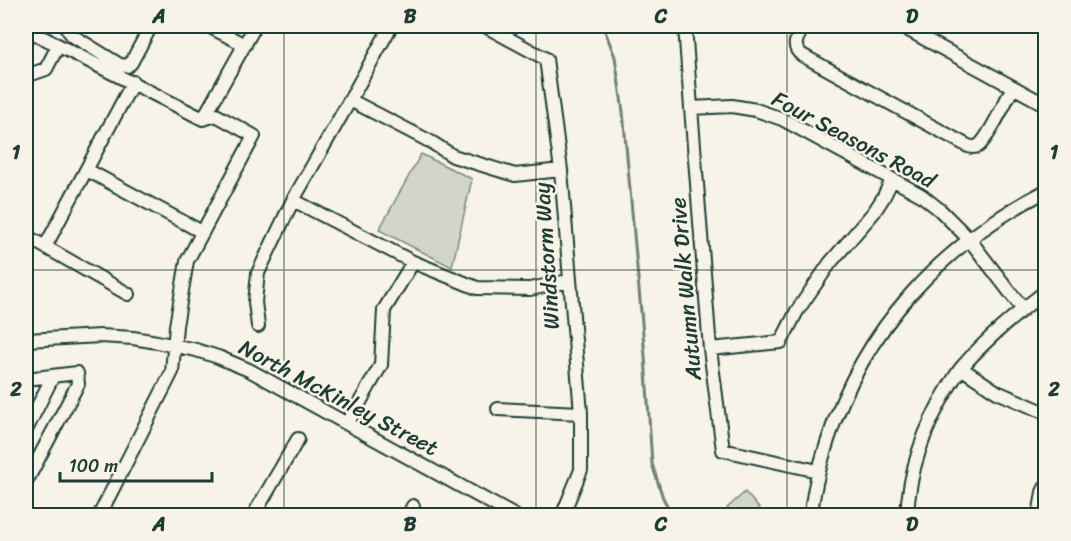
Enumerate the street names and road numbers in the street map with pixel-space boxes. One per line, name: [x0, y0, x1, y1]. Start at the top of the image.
street label: Four Seasons Road: [765, 80, 944, 200]
street label: Windstorm Way: [522, 181, 571, 331]
street label: Autumn Walk Drive: [658, 196, 713, 383]
street label: North McKinley Street: [232, 328, 446, 467]

